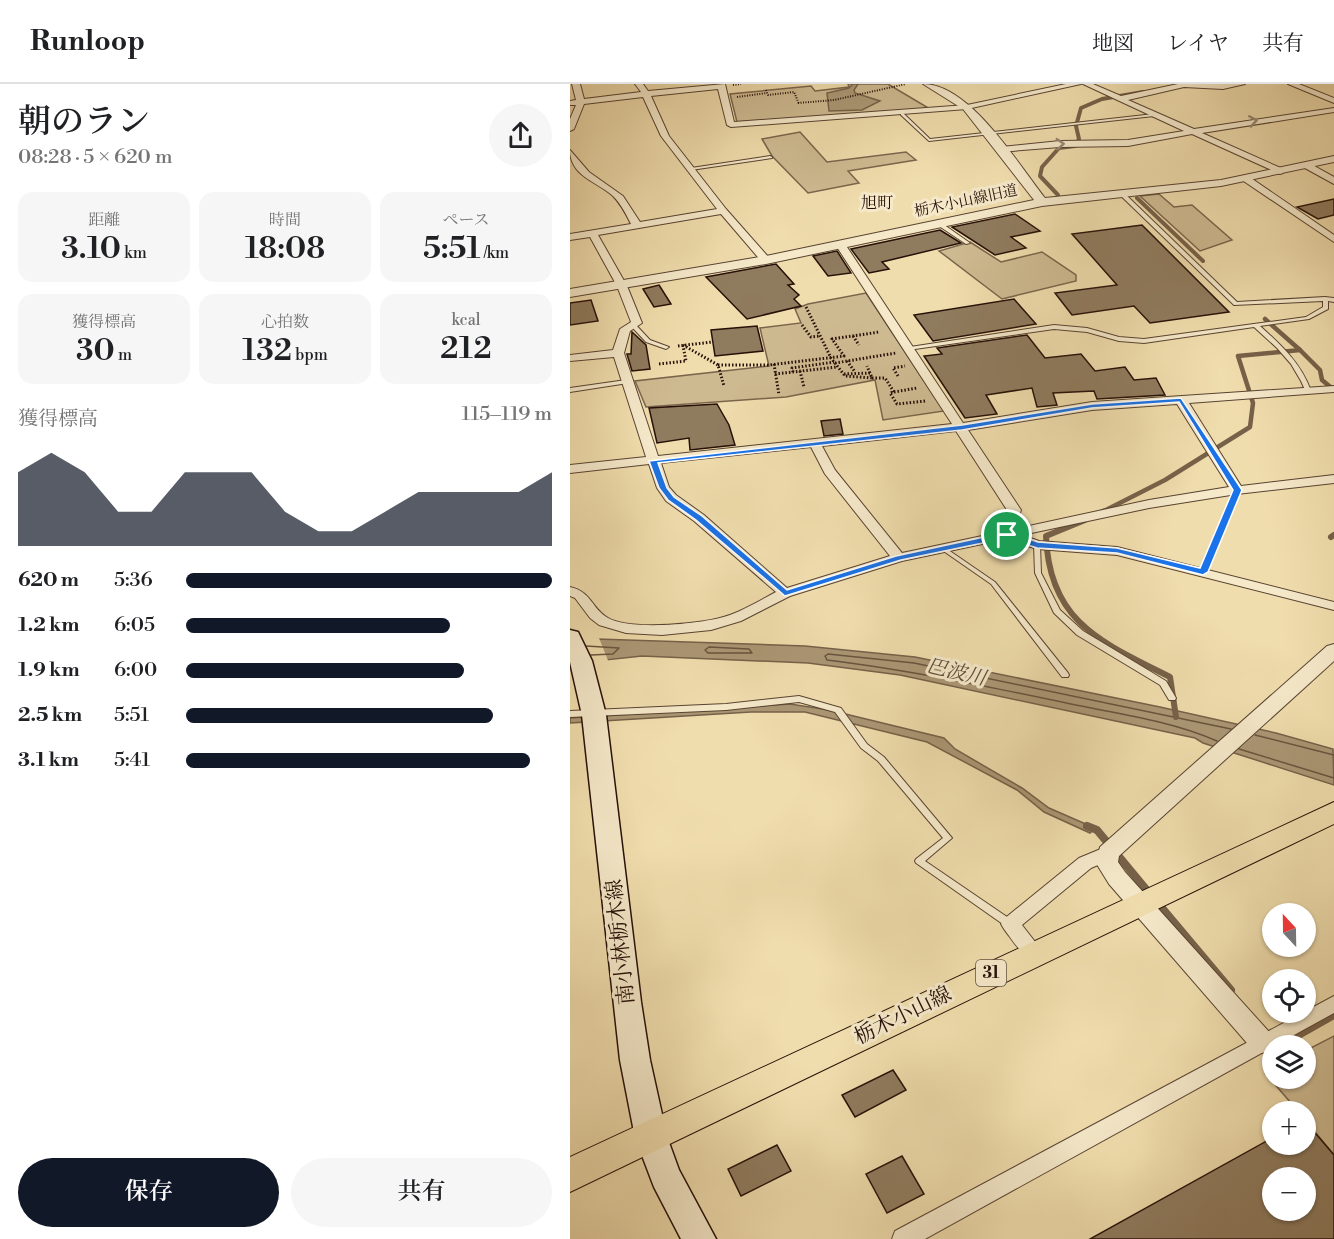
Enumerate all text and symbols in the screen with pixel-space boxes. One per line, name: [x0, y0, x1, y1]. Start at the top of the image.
text: Runloop: [30, 24, 145, 59]
text: 地図: [1092, 31, 1134, 57]
text: レイヤ: [1167, 31, 1229, 57]
text: 共有: [1262, 31, 1304, 57]
text: 朝のラン: [18, 102, 150, 143]
button: share: [489, 104, 552, 167]
one-way arrow: [1248, 115, 1258, 128]
one-way arrow: [1056, 137, 1065, 150]
text: 08:28 · 5 × 620 m: [18, 145, 173, 170]
street label: 栃木小山線旧道: [913, 181, 1019, 221]
district label: 旭町: [861, 193, 893, 213]
text: 距離: [88, 210, 120, 230]
text: 時間: [269, 210, 301, 230]
text: ペース: [442, 210, 490, 230]
text: 3.10: [61, 230, 121, 268]
text: 18:08: [245, 230, 325, 268]
text: 5:51: [423, 230, 480, 268]
text: km: [121, 243, 147, 263]
text: /km: [480, 243, 509, 263]
text: kcal: [451, 310, 481, 330]
text: 獲得標高: [72, 312, 136, 332]
text: 心拍数: [261, 312, 309, 332]
text: 212: [440, 330, 492, 368]
text: 30: [76, 332, 115, 370]
text: 132: [242, 332, 292, 370]
text: m: [115, 345, 132, 365]
text: bpm: [292, 345, 328, 365]
text: 115–119 m: [461, 402, 552, 427]
text: 獲得標高: [18, 407, 98, 432]
pin: [981, 509, 1032, 560]
icon: arrive: [990, 518, 1023, 551]
text: 620 m: [18, 568, 79, 593]
text: 5:36: [114, 568, 153, 593]
text: 1.2 km: [18, 613, 80, 638]
text: 6:05: [114, 613, 155, 638]
water label: 巴波川: [924, 654, 990, 692]
text: 1.9 km: [18, 658, 80, 683]
text: 6:00: [114, 658, 157, 683]
text: 2.5 km: [18, 703, 82, 728]
text: 5:51: [114, 703, 149, 728]
text: 3.1 km: [18, 748, 79, 773]
text: 5:41: [114, 748, 150, 773]
street label: 南小林栃木線: [601, 878, 641, 1006]
north arrow: [1262, 903, 1316, 957]
map controls: [1262, 903, 1316, 1221]
road number: 31: [976, 960, 1006, 986]
button: locate: [1262, 969, 1316, 1023]
street label: 栃木小山線: [850, 981, 956, 1051]
button: layers: [1262, 1035, 1316, 1089]
button: +: [1262, 1101, 1316, 1155]
button: 保存: [18, 1158, 279, 1227]
button: 共有: [291, 1158, 552, 1227]
button: −: [1262, 1167, 1316, 1221]

